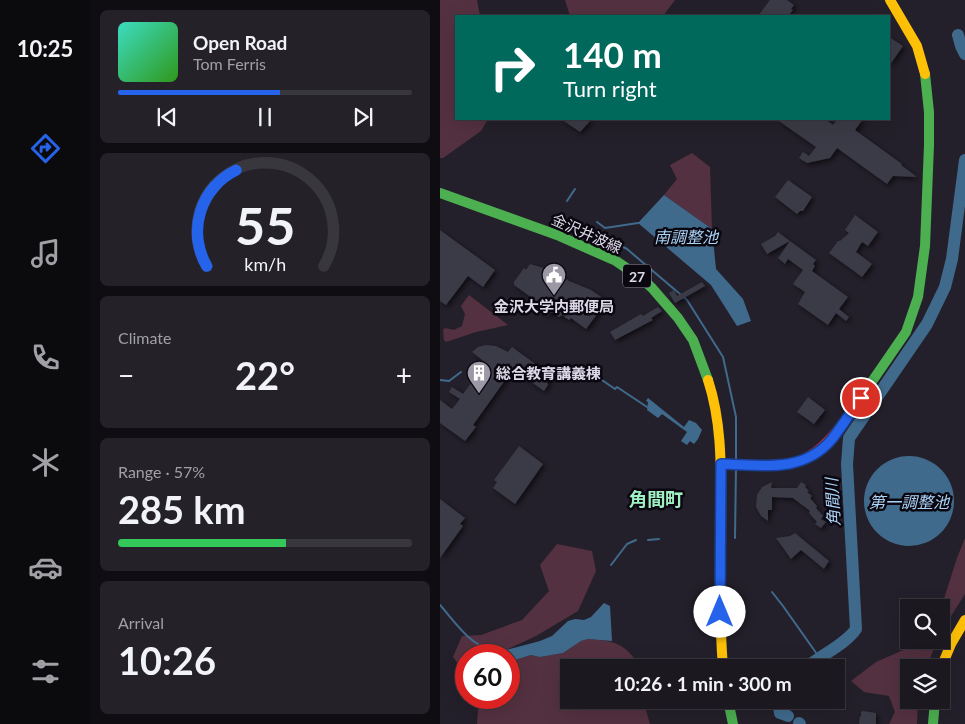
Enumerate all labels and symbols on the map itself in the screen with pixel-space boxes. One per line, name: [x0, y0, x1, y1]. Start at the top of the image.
street label: 金沢井波線: [549, 210, 625, 256]
water label: 南調整池: [654, 227, 720, 246]
public building icon: 金沢大学内郵便局: [541, 262, 567, 296]
road number: 27: [623, 264, 651, 288]
place label: 金沢大学内郵便局: [494, 297, 614, 315]
building icon: 総合教育講義棟: [466, 360, 492, 394]
place label: 総合教育講義棟: [496, 364, 601, 382]
pin: [840, 377, 882, 419]
water label: 角間川: [821, 476, 843, 526]
district label: 角間町: [629, 488, 683, 510]
water label: 第一調整池: [869, 492, 951, 511]
position arrow: [693, 585, 745, 637]
speed limit sign: 60: [455, 644, 520, 709]

